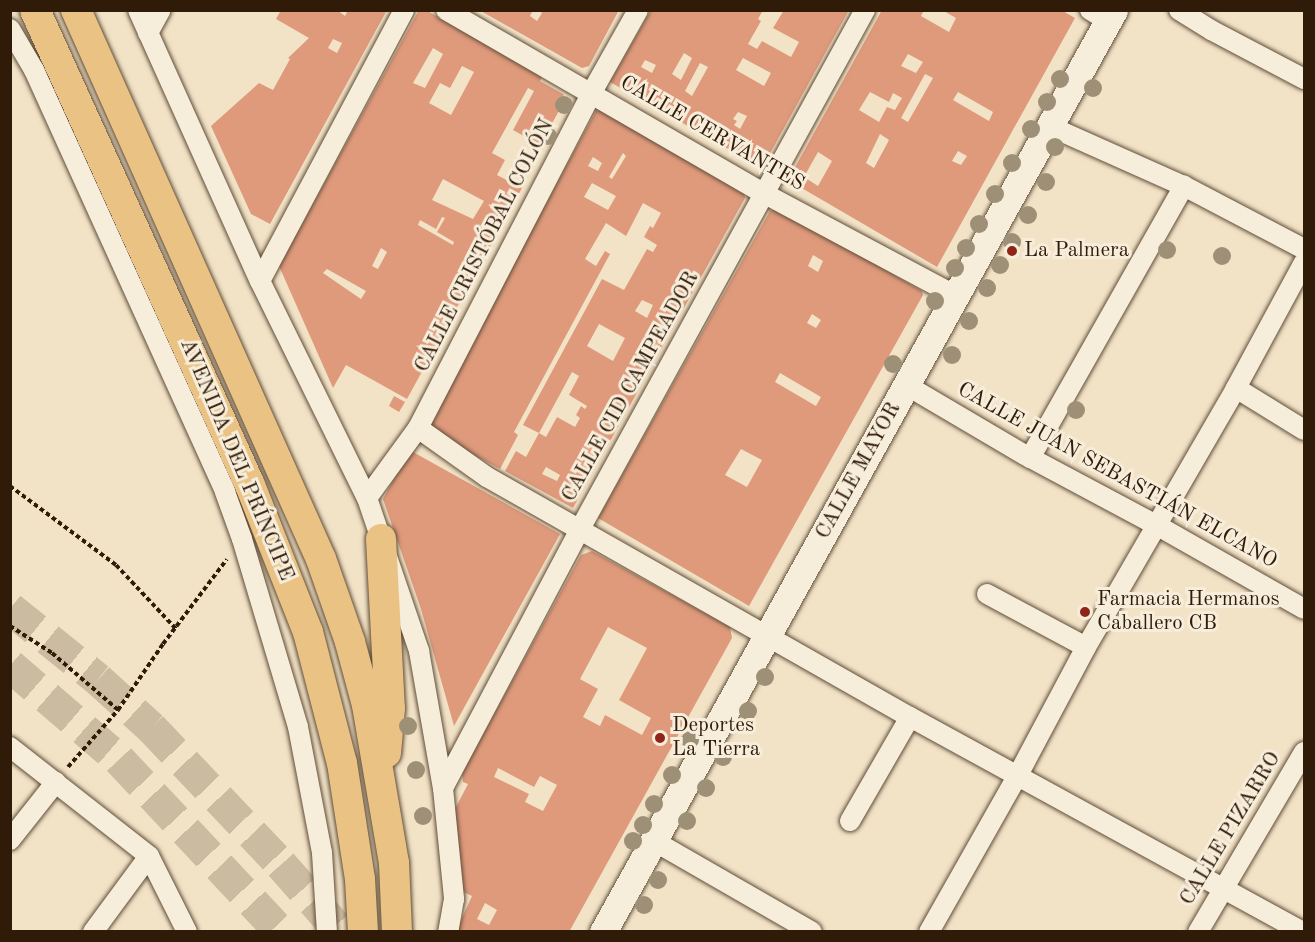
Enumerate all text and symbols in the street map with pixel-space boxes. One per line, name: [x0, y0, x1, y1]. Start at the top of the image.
street label: CALLE CERVANTES: [615, 71, 809, 197]
street label: CALLE CRISTÓBAL COLÓN: [410, 115, 560, 377]
place label: La Palmera: [1024, 238, 1129, 264]
marker: La Palmera: [1005, 244, 1019, 258]
street label: CALLE CID CAMPEADOR: [557, 267, 705, 507]
street label: AVENIDA DEL PRÍNCIPE: [174, 335, 298, 585]
street label: CALLE JUAN SEBASTIÁN ELCANO: [953, 377, 1281, 575]
street label: CALLE MAYOR: [811, 398, 907, 544]
place label: Farmacia Hermanos Caballero CB: [1097, 587, 1280, 637]
marker: Farmacia Hermanos Caballero CB: [1078, 605, 1092, 619]
place label: Deportes La Tierra: [672, 713, 760, 763]
marker: Deportes La Tierra: [653, 731, 667, 745]
street label: CALLE PIZARRO: [1175, 748, 1287, 910]

